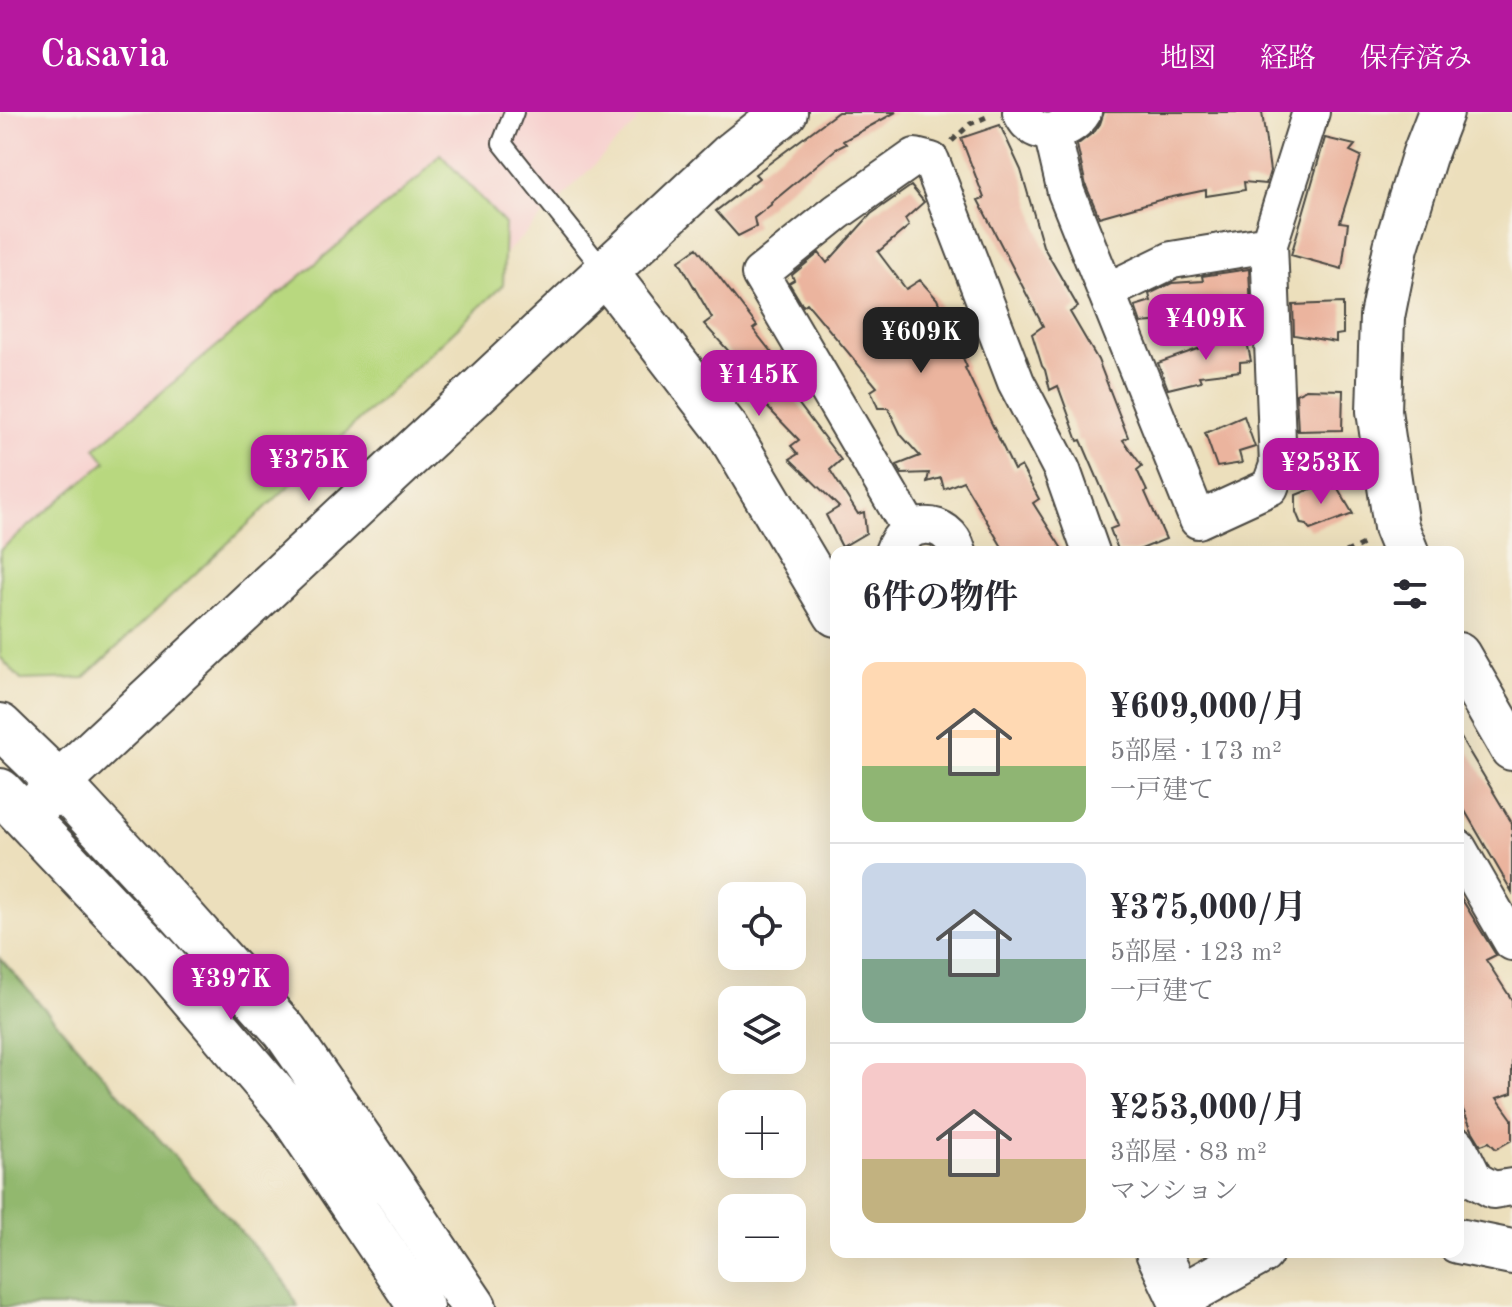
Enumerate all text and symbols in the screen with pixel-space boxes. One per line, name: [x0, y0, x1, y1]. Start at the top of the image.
text: Casavia: [40, 37, 169, 75]
text: 地図: [1160, 46, 1216, 74]
text: 経路: [1260, 46, 1316, 74]
text: 保存済み: [1360, 46, 1472, 74]
pin: ¥409K: [1150, 294, 1262, 362]
pin: ¥609K: [865, 307, 977, 375]
text: ¥409K: [1166, 307, 1246, 333]
text: ¥609K: [881, 320, 961, 346]
pin: ¥145K: [703, 350, 815, 418]
text: ¥145K: [719, 363, 799, 389]
pin: ¥375K: [253, 435, 365, 503]
pin: ¥253K: [1265, 438, 1377, 506]
text: ¥375K: [269, 448, 349, 474]
text: ¥253K: [1281, 451, 1361, 477]
icon: filters: [1388, 572, 1432, 616]
text: 6件の物件: [862, 582, 1018, 616]
text: ¥609,000/月: [1110, 691, 1307, 725]
icon: home: [926, 694, 1022, 790]
text: 5部屋 · 173 m²: [1110, 739, 1282, 765]
text: 一戸建て: [1110, 778, 1214, 804]
map controls: [718, 882, 806, 1282]
button: locate: [718, 882, 806, 970]
text: ¥375,000/月: [1110, 892, 1307, 926]
icon: home: [926, 895, 1022, 991]
text: 5部屋 · 123 m²: [1110, 940, 1282, 966]
pin: ¥397K: [175, 954, 287, 1022]
text: ¥397K: [191, 967, 271, 993]
text: 一戸建て: [1110, 979, 1214, 1005]
button: layers: [718, 986, 806, 1074]
button: +: [718, 1090, 806, 1178]
text: ¥253,000/月: [1110, 1092, 1307, 1126]
icon: home: [926, 1095, 1022, 1191]
text: 3部屋 · 83 m²: [1110, 1140, 1267, 1166]
text: マンション: [1110, 1179, 1239, 1205]
button: −: [718, 1194, 806, 1282]

